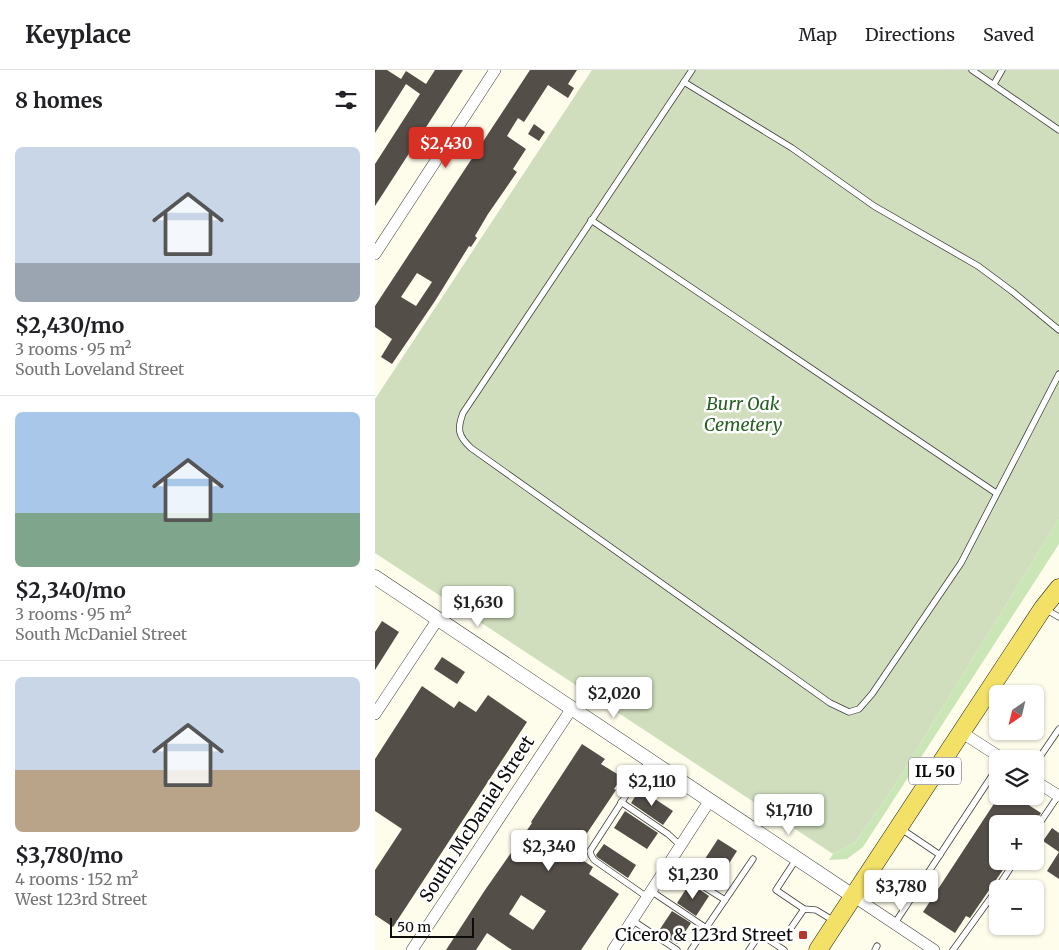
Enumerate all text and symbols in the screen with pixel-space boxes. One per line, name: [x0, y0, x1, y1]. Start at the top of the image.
text: Keyplace: [25, 19, 131, 50]
text: Map: [799, 23, 837, 46]
text: Directions: [865, 23, 955, 46]
text: Saved: [983, 23, 1034, 46]
icon: filters: [332, 86, 360, 114]
text: 8 homes: [15, 87, 103, 114]
pin: $2,430: [405, 126, 487, 169]
text: $2,430: [420, 133, 472, 153]
icon: home: [143, 179, 233, 269]
text: $2,430/mo: [15, 312, 124, 339]
text: 3 rooms · 95 m²: [15, 339, 131, 359]
text: South Loveland Street: [15, 359, 184, 379]
park label: Burr Oak Cemetery: [704, 392, 782, 436]
icon: home: [143, 445, 233, 535]
text: $2,340/mo: [15, 577, 126, 604]
pin: $1,630: [437, 586, 519, 628]
text: $1,630: [453, 592, 503, 612]
text: 3 rooms · 95 m²: [15, 604, 131, 624]
text: South McDaniel Street: [15, 624, 187, 644]
pin: $2,020: [573, 676, 655, 719]
text: $2,020: [587, 683, 641, 703]
north arrow: [989, 685, 1044, 740]
map controls: [989, 685, 1044, 935]
icon: home: [143, 710, 233, 800]
street label: South McDaniel Street: [414, 731, 539, 906]
button: layers: [989, 750, 1044, 805]
road number: IL 50: [909, 758, 961, 784]
pin: $2,110: [611, 764, 693, 807]
text: $2,110: [628, 771, 676, 791]
pin: $1,710: [748, 794, 830, 836]
text: $1,710: [765, 800, 813, 820]
button: +: [989, 815, 1044, 870]
pin: $2,340: [508, 830, 590, 872]
text: $2,340: [522, 836, 576, 856]
text: $3,780/mo: [15, 842, 123, 869]
pin: $1,230: [652, 858, 734, 900]
text: $1,230: [667, 864, 719, 884]
text: 4 rooms · 152 m²: [15, 869, 138, 889]
pin: $3,780: [860, 870, 942, 912]
text: $3,780: [875, 876, 927, 896]
button: −: [989, 880, 1044, 935]
text: West 123rd Street: [15, 889, 147, 909]
scale bar: [390, 915, 474, 938]
text: 50 m: [397, 918, 431, 936]
place label: Cicero & 123rd Street: [615, 923, 793, 946]
marker: Cicero & 123rd Street: [797, 929, 809, 941]

